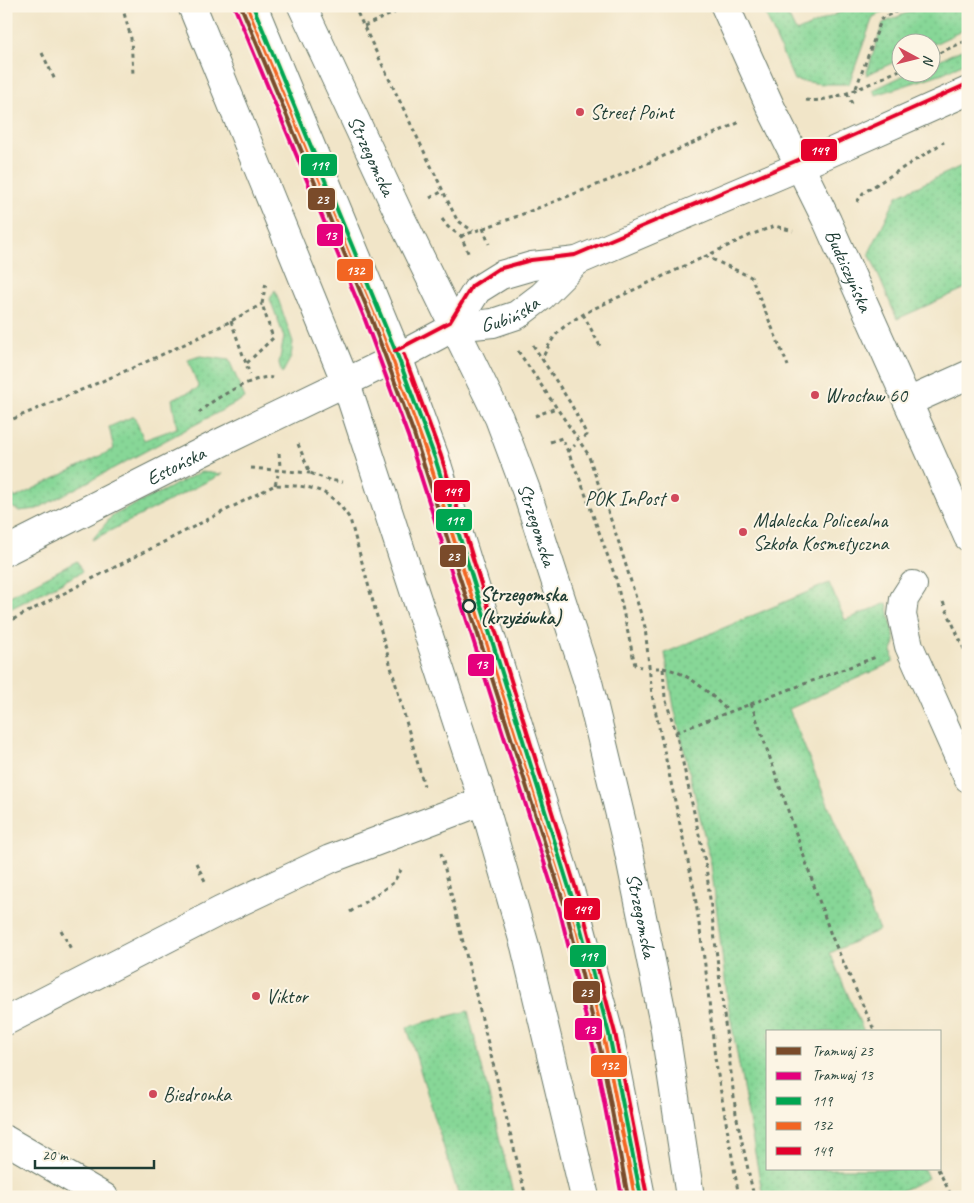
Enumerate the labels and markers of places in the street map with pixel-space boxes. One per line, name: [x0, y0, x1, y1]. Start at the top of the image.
place label: Street Point: [590, 100, 676, 125]
marker: Street Point: [574, 106, 586, 118]
place label: Wrocław 60: [825, 383, 909, 408]
marker: Wrocław 60: [809, 389, 821, 401]
place label: POK InPost: [585, 486, 668, 511]
marker: POK InPost: [669, 492, 681, 504]
place label: Mdalecka Policealna Szkoła Kosmetyczna: [753, 508, 890, 556]
marker: Mdalecka Policealna Szkoła Kosmetyczna: [737, 526, 749, 538]
place label: Strzegomska (krzyżówka): [480, 582, 568, 630]
marker: Strzegomska (krzyżówka): [462, 599, 476, 613]
place label: Viktor: [266, 984, 310, 1009]
marker: Viktor: [250, 990, 262, 1002]
place label: Biedronka: [163, 1082, 232, 1107]
marker: Biedronka: [147, 1088, 159, 1100]

